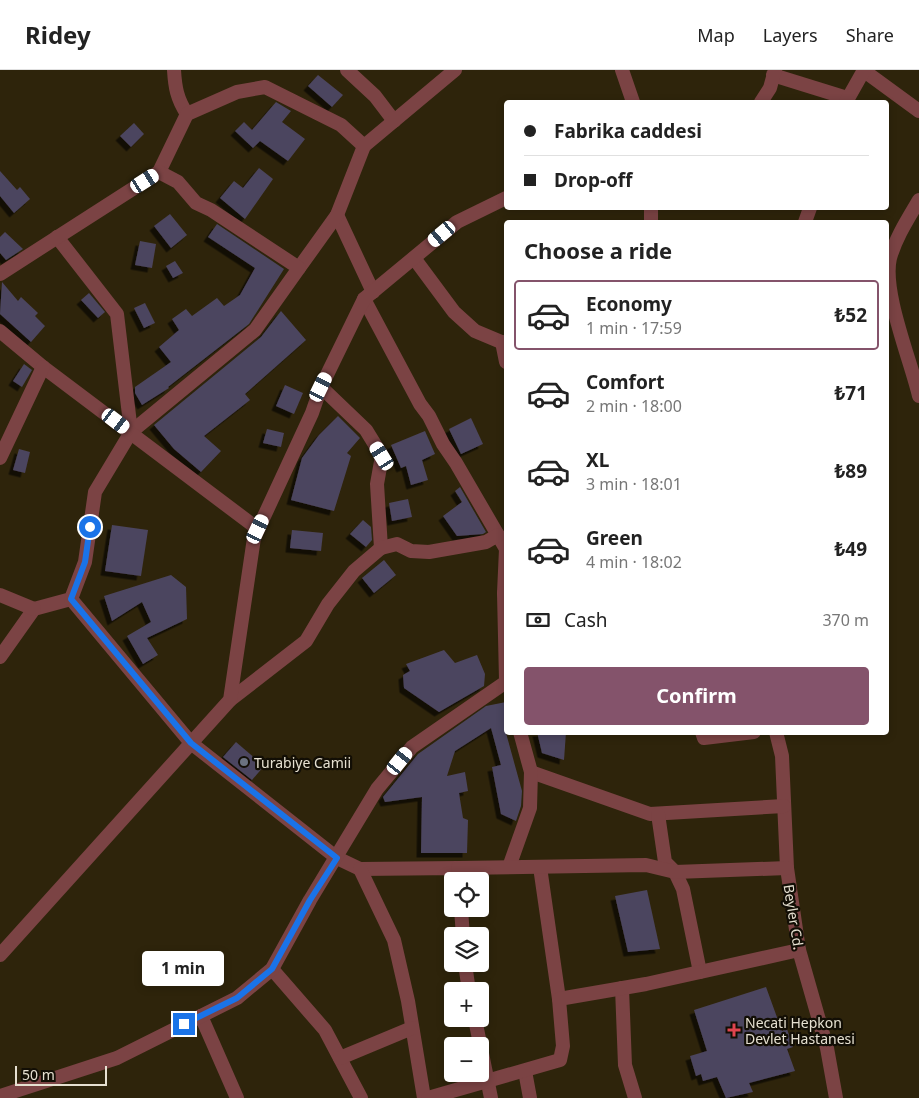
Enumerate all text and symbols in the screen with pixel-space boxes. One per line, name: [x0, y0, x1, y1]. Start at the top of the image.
text: Ridey: [25, 18, 91, 51]
text: Map: [697, 23, 735, 47]
text: Layers: [763, 23, 818, 47]
text: Share: [846, 23, 894, 47]
text: Fabrika caddesi: [554, 118, 702, 144]
car: [128, 167, 161, 195]
text: Drop-off: [554, 167, 633, 193]
car: [425, 219, 458, 249]
text: Choose a ride: [524, 235, 672, 265]
text: Economy: [586, 291, 672, 317]
icon: car: [526, 293, 571, 338]
text: ₺52: [834, 302, 867, 328]
text: 1 min · 17:59: [586, 317, 682, 339]
text: Comfort: [586, 369, 665, 395]
car: [307, 370, 334, 404]
icon: car: [526, 371, 571, 416]
text: ₺71: [834, 380, 867, 406]
text: 2 min · 18:00: [586, 395, 682, 417]
car: [99, 406, 132, 436]
car: [367, 439, 396, 473]
text: XL: [586, 447, 609, 473]
icon: car: [526, 449, 571, 494]
text: ₺89: [834, 458, 867, 484]
text: 3 min · 18:01: [586, 473, 682, 495]
car: [244, 512, 271, 546]
route start: [79, 516, 101, 538]
text: Green: [586, 525, 643, 551]
icon: car: [526, 527, 571, 572]
text: ₺49: [834, 536, 867, 562]
text: 4 min · 18:02: [586, 551, 682, 573]
icon: cash: [524, 606, 552, 634]
text: Cash: [564, 607, 608, 633]
text: 370 m: [822, 609, 869, 631]
button: Confirm: [524, 667, 869, 725]
car: [384, 745, 415, 777]
place label: Turabiye Camii: [254, 753, 351, 772]
marker: Turabiye Camii: [238, 756, 250, 768]
map controls: [444, 872, 489, 1082]
button: locate: [444, 872, 489, 917]
street label: Beyler Cd.: [779, 883, 809, 951]
button: layers: [444, 927, 489, 972]
callout: 1 min: [143, 952, 225, 986]
text: 1 min: [161, 957, 205, 979]
button: +: [444, 982, 489, 1027]
route end: [173, 1013, 195, 1035]
place label: Necati Hepkon Devlet Hastanesi: [745, 1013, 855, 1048]
marker: Necati Hepkon Devlet Hastanesi: [727, 1023, 741, 1037]
button: −: [444, 1037, 489, 1082]
scale bar: [15, 1063, 108, 1086]
text: 50 m: [22, 1065, 55, 1084]

